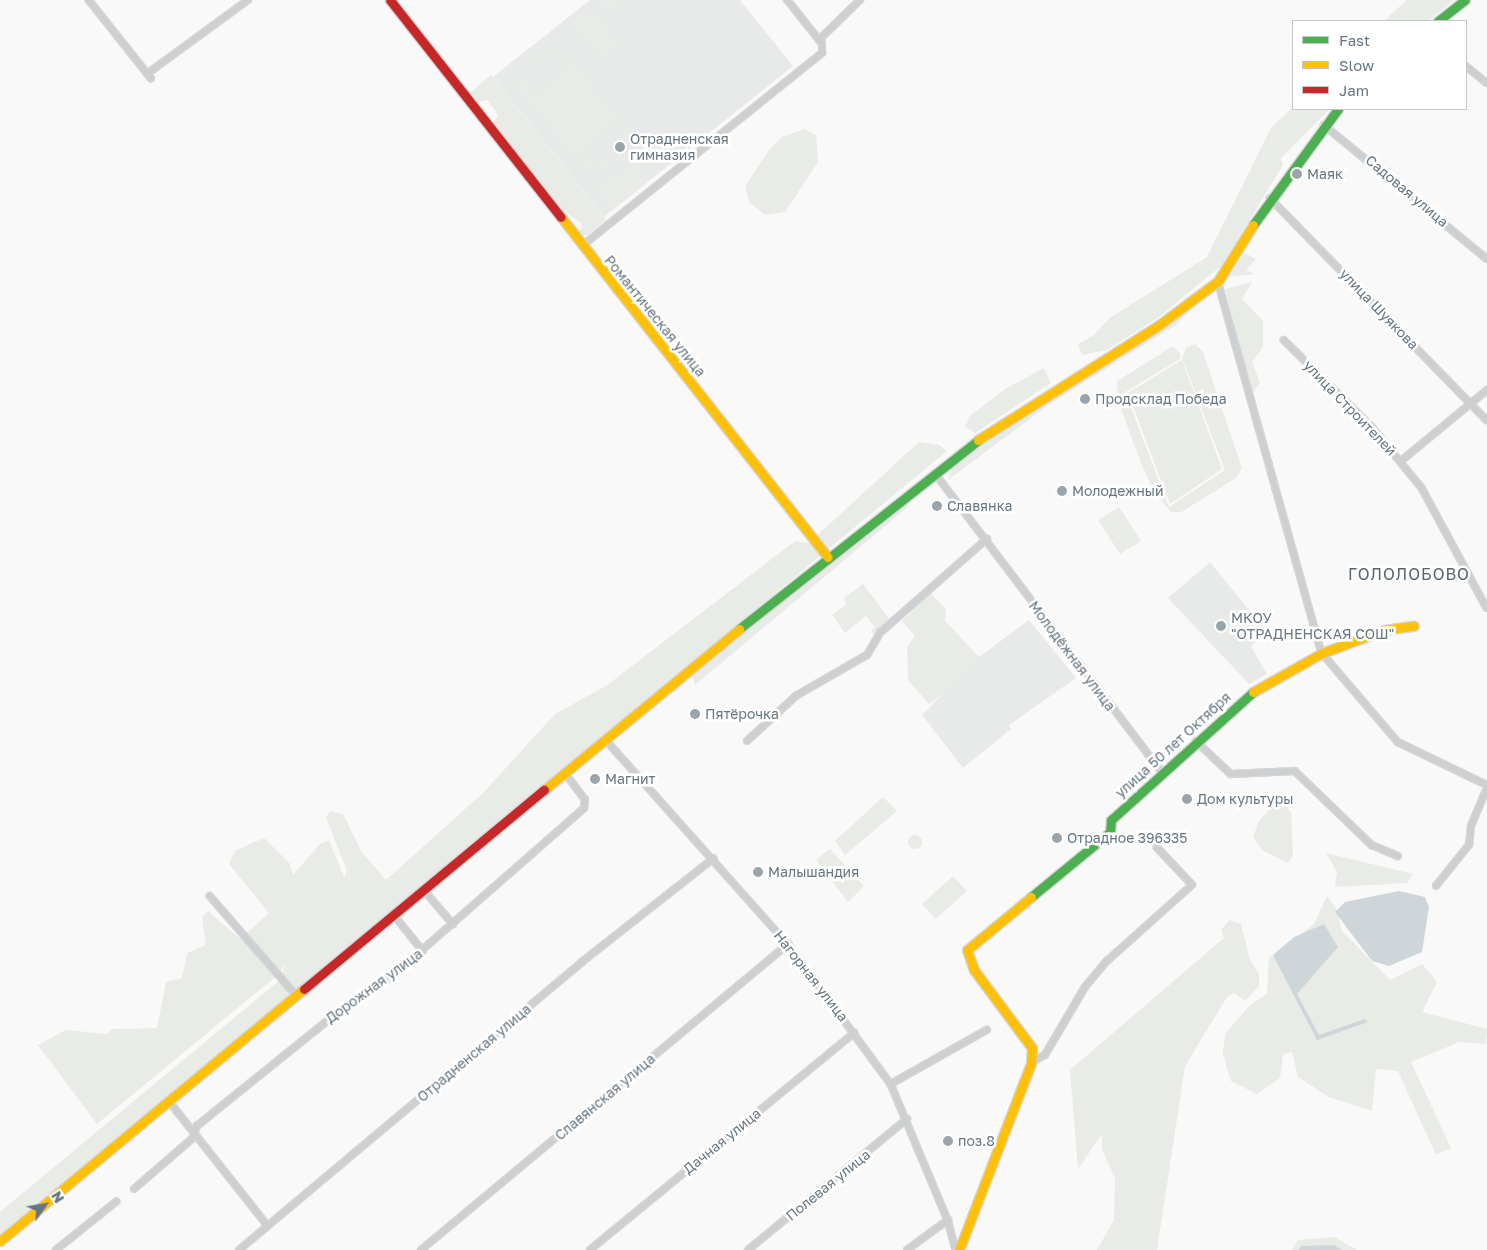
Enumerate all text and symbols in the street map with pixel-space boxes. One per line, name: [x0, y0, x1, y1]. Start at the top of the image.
legend: [1292, 20, 1467, 110]
text: Fast: [1339, 31, 1370, 49]
text: Slow: [1339, 56, 1374, 74]
text: Jam: [1339, 81, 1369, 99]
place label: Отрадненская гимназия: [630, 131, 729, 164]
marker: Отрадненская гимназия: [614, 141, 626, 153]
street label: Садовая улица: [1362, 152, 1452, 230]
place label: Маяк: [1307, 166, 1343, 182]
marker: Маяк: [1291, 168, 1303, 180]
street label: Романтическая улица: [601, 252, 709, 380]
street label: улица Шуякова: [1336, 265, 1422, 353]
street label: улица Строителей: [1300, 357, 1400, 459]
place label: Продсклад Победа: [1095, 391, 1227, 407]
marker: Продсклад Победа: [1079, 393, 1091, 405]
place label: Молодежный: [1072, 483, 1164, 499]
marker: Молодежный: [1056, 485, 1068, 497]
place label: Славянка: [947, 498, 1012, 514]
marker: Славянка: [931, 500, 943, 512]
district label: ГОЛОЛОБОВО: [1347, 564, 1471, 584]
street label: Молодёжная улица: [1025, 598, 1119, 714]
place label: МКОУ "ОТРАДНЕНСКАЯ СОШ": [1231, 610, 1394, 642]
marker: МКОУ "ОТРАДНЕНСКАЯ СОШ": [1215, 620, 1227, 632]
street label: улица 50 лет Октября: [1112, 689, 1234, 801]
place label: Пятёрочка: [705, 706, 779, 722]
marker: Пятёрочка: [689, 708, 701, 720]
place label: Магнит: [605, 771, 655, 787]
marker: Магнит: [589, 773, 601, 785]
place label: Дом культуры: [1197, 791, 1293, 807]
marker: Дом культуры: [1181, 793, 1193, 805]
place label: Отрадное 396335: [1067, 830, 1187, 846]
marker: Отрадное 396335: [1051, 832, 1063, 844]
place label: Малышандия: [768, 864, 859, 880]
marker: Малышандия: [752, 866, 764, 878]
street label: Нагорная улица: [770, 927, 852, 1025]
street label: Дорожная улица: [322, 945, 426, 1027]
street label: Отрадненская улица: [414, 1000, 534, 1106]
street label: Славянская улица: [552, 1050, 658, 1144]
street label: Дачная улица: [680, 1105, 764, 1177]
place label: поз.8: [958, 1133, 995, 1149]
marker: поз.8: [942, 1135, 954, 1147]
street label: Полевая улица: [783, 1146, 873, 1224]
north arrow: [20, 1180, 70, 1230]
text: N: [48, 1188, 68, 1206]

